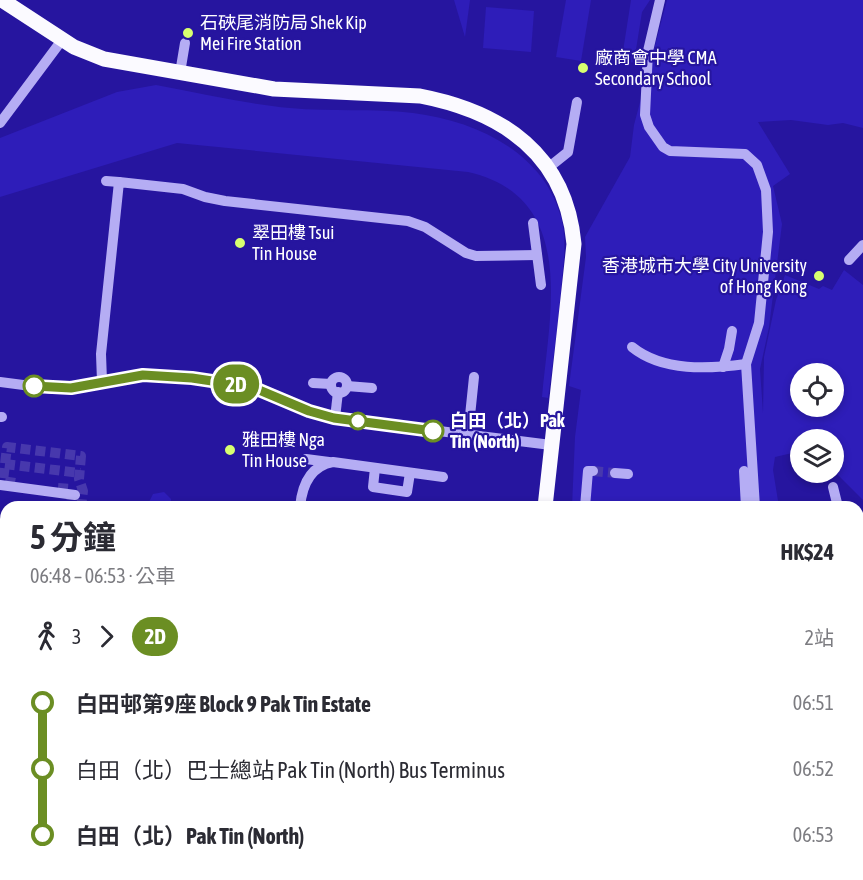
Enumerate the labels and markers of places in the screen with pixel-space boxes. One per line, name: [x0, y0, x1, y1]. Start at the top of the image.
place label: 石硤尾消防局 Shek Kip Mei Fire Station: [200, 12, 367, 54]
marker: 石硤尾消防局 Shek Kip Mei Fire Station: [181, 26, 195, 40]
place label: 廠商會中學 CMA Secondary School: [595, 47, 717, 89]
marker: 廠商會中學 CMA Secondary School: [576, 61, 590, 75]
place label: 翠田樓 Tsui Tin House: [252, 222, 334, 264]
marker: 翠田樓 Tsui Tin House: [233, 236, 247, 250]
place label: 香港城市大學 City University of Hong Kong: [602, 255, 807, 297]
marker: 香港城市大學 City University of Hong Kong: [812, 269, 826, 283]
unlabelled marker: [23, 375, 45, 397]
place label: 白田（北）Pak Tin (North): [450, 410, 566, 452]
unlabelled marker: [349, 412, 367, 430]
marker: 白田（北）Pak Tin (North): [422, 420, 444, 442]
place label: 雅田樓 Nga Tin House: [242, 429, 325, 471]
marker: 雅田樓 Nga Tin House: [223, 443, 237, 457]

